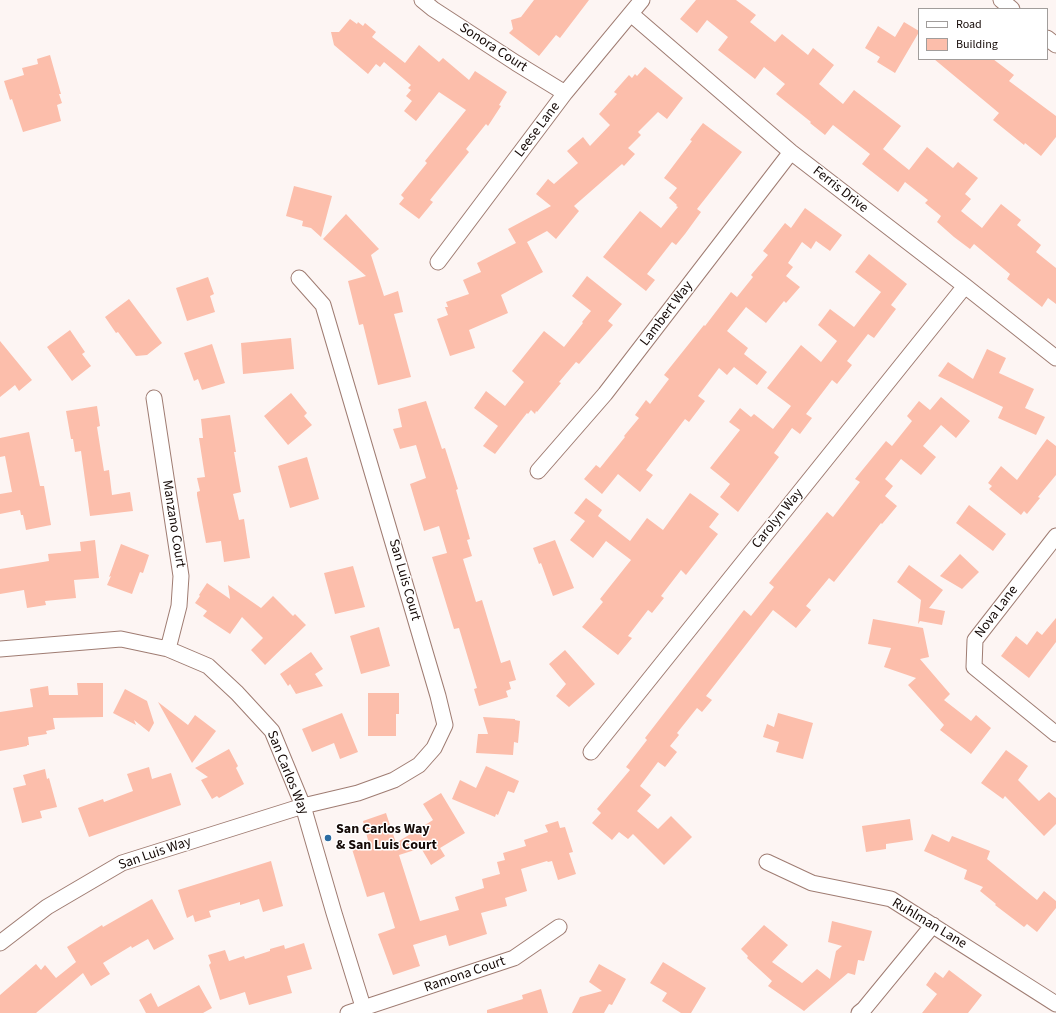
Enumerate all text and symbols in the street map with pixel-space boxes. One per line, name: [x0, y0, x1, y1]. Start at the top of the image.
legend: [918, 8, 1048, 60]
text: Road: [956, 16, 982, 33]
street label: Sonora Court: [456, 20, 530, 76]
text: Building: [956, 36, 998, 53]
street label: Leese Lane: [512, 99, 564, 161]
street label: Ferris Drive: [809, 163, 871, 217]
street label: Lambert Way: [637, 278, 697, 350]
street label: Manzano Court: [158, 479, 188, 569]
street label: Carolyn Way: [749, 486, 807, 552]
street label: San Luis Court: [384, 537, 424, 623]
street label: Nova Lane: [972, 583, 1022, 641]
street label: San Carlos Way: [263, 729, 311, 817]
place label: San Carlos Way & San Luis Court: [336, 822, 437, 854]
marker: San Carlos Way & San Luis Court: [323, 833, 333, 843]
street label: San Luis Way: [116, 834, 194, 874]
street label: Ruhlman Lane: [889, 895, 969, 953]
street label: Ramona Court: [422, 953, 508, 997]

